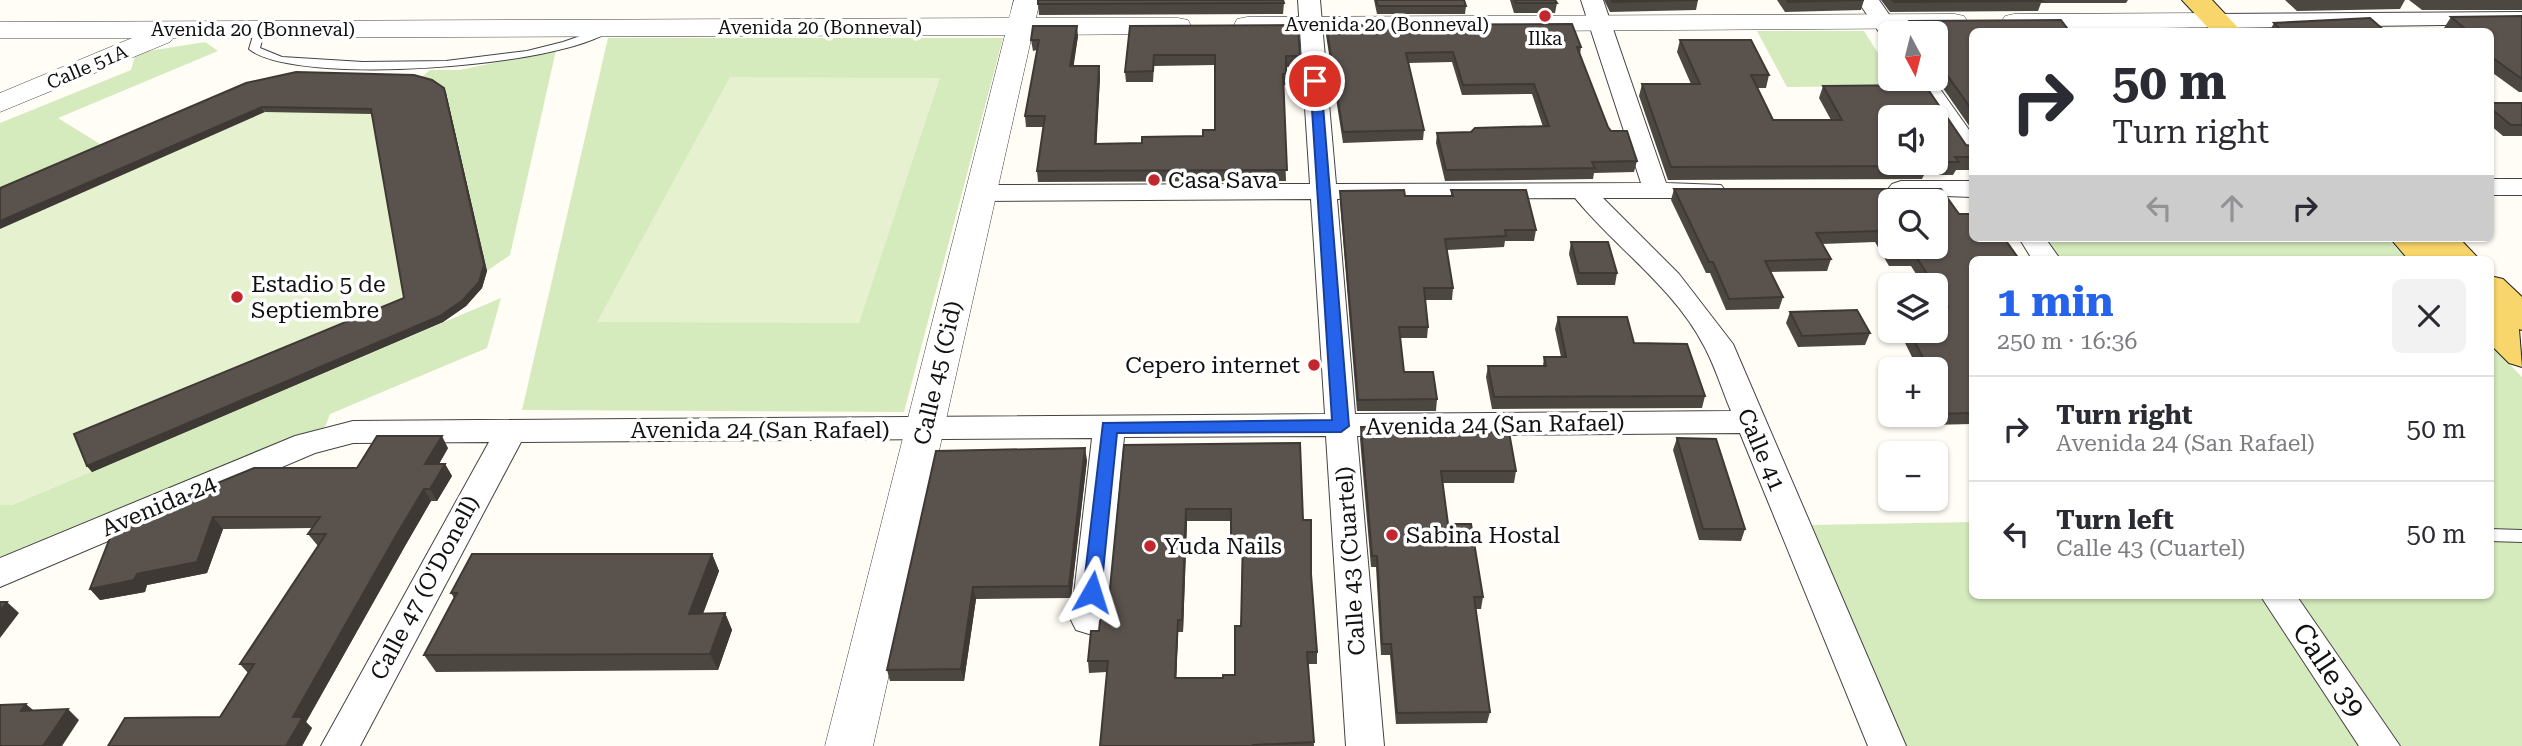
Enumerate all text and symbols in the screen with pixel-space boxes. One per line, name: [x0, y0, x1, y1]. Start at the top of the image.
marker: Ilka: [1537, 8, 1553, 24]
street label: Avenida 20 (Bonneval): [1285, 13, 1489, 36]
street label: Avenida 20 (Bonneval): [718, 16, 922, 39]
street label: Avenida 20 (Bonneval): [151, 18, 355, 41]
north arrow: [1878, 21, 1948, 91]
map controls: [1878, 21, 1948, 511]
place label: Ilka: [1528, 27, 1563, 50]
street label: Calle 51A: [43, 39, 131, 94]
pin: [1285, 51, 1345, 111]
text: 50 m: [2112, 54, 2227, 111]
icon: right: [1997, 56, 2088, 147]
icon: arrive: [1296, 62, 1334, 100]
button: sound: [1878, 105, 1948, 175]
text: Turn right: [2112, 113, 2269, 151]
place label: Casa Sava: [1168, 167, 1278, 194]
marker: Casa Sava: [1146, 172, 1162, 188]
button: search: [1878, 189, 1948, 259]
icon: left: [2140, 189, 2178, 227]
icon: ahead: [2213, 189, 2251, 227]
icon: right: [2286, 189, 2324, 227]
place label: Estadio 5 de Septiembre: [251, 271, 386, 324]
button: layers: [1878, 273, 1948, 343]
text: 1 min: [1997, 277, 2114, 326]
button: close: [2392, 279, 2466, 353]
marker: Estadio 5 de Septiembre: [229, 289, 245, 305]
street label: Calle 45 (Cid): [908, 298, 968, 448]
text: 250 m · 16:36: [1997, 328, 2137, 355]
place label: Cepero internet: [1125, 352, 1300, 379]
marker: Cepero internet: [1306, 357, 1322, 373]
button: +: [1878, 357, 1948, 427]
text: Turn right: [2056, 400, 2192, 430]
street label: Calle 41: [1732, 405, 1790, 495]
street label: Avenida 24 (San Rafael): [1365, 409, 1625, 441]
icon: right: [1997, 410, 2035, 448]
text: 50 m: [2407, 414, 2466, 444]
street label: Avenida 24 (San Rafael): [631, 417, 889, 444]
text: Avenida 24 (San Rafael): [2056, 430, 2315, 457]
button: −: [1878, 441, 1948, 511]
street label: Calle 43 (Cuartel): [1331, 466, 1371, 656]
street label: Avenida 24: [98, 470, 220, 542]
street label: Calle 47 (O'Donell): [365, 491, 485, 685]
text: Turn left: [2056, 505, 2174, 535]
icon: left: [1997, 515, 2035, 553]
text: 50 m: [2407, 519, 2466, 549]
place label: Sabina Hostal: [1406, 522, 1560, 549]
marker: Sabina Hostal: [1384, 527, 1400, 543]
place label: Yuda Nails: [1164, 533, 1282, 560]
text: Calle 43 (Cuartel): [2056, 535, 2245, 562]
marker: Yuda Nails: [1142, 538, 1158, 554]
position arrow: [1055, 555, 1129, 629]
street label: Calle 39: [2286, 617, 2372, 723]

